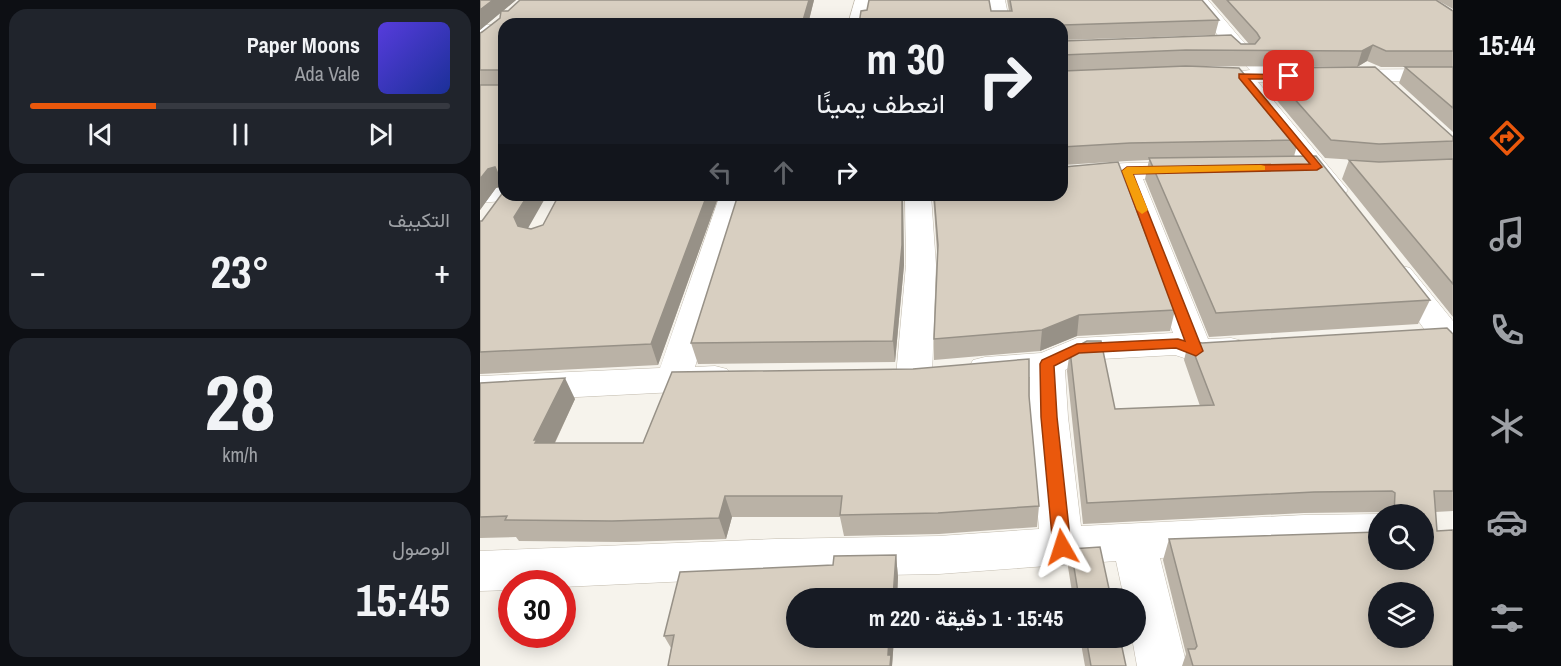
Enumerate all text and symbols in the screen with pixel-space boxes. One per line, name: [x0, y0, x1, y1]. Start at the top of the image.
text: 15:44: [1479, 27, 1535, 63]
text: Paper Moons: [247, 30, 360, 60]
text: 30 m: [866, 31, 945, 87]
icon: right: [966, 42, 1044, 120]
pin: [1263, 50, 1314, 101]
icon: arrive: [1272, 59, 1305, 92]
text: Ada Vale: [295, 60, 360, 87]
text: انعطف يمينًا: [816, 85, 945, 121]
icon: directions: [1486, 117, 1528, 159]
icon: previous: [84, 118, 117, 151]
icon: pause: [224, 118, 257, 151]
icon: next: [364, 118, 397, 151]
icon: left: [704, 156, 737, 189]
icon: ahead: [767, 156, 800, 189]
icon: right: [830, 156, 863, 189]
text: التكييف: [388, 206, 450, 233]
icon: music: [1486, 213, 1528, 255]
text: 23°: [210, 241, 270, 302]
text: −: [30, 249, 46, 293]
text: +: [434, 249, 450, 293]
icon: phone: [1486, 309, 1528, 351]
text: 28: [204, 349, 276, 454]
icon: climate: [1486, 405, 1528, 447]
text: km/h: [222, 441, 258, 468]
icon: car: [1486, 501, 1528, 543]
map controls: [1368, 504, 1434, 648]
button: search: [1368, 504, 1434, 570]
position arrow: [1030, 515, 1094, 579]
text: الوصول: [392, 534, 450, 561]
text: 15:45: [356, 569, 450, 630]
speed limit sign: 30: [498, 570, 576, 648]
button: layers: [1368, 582, 1434, 648]
icon: filters: [1486, 597, 1528, 639]
text: 15:45 · 1 دقيقة · 220 m: [869, 603, 1063, 633]

